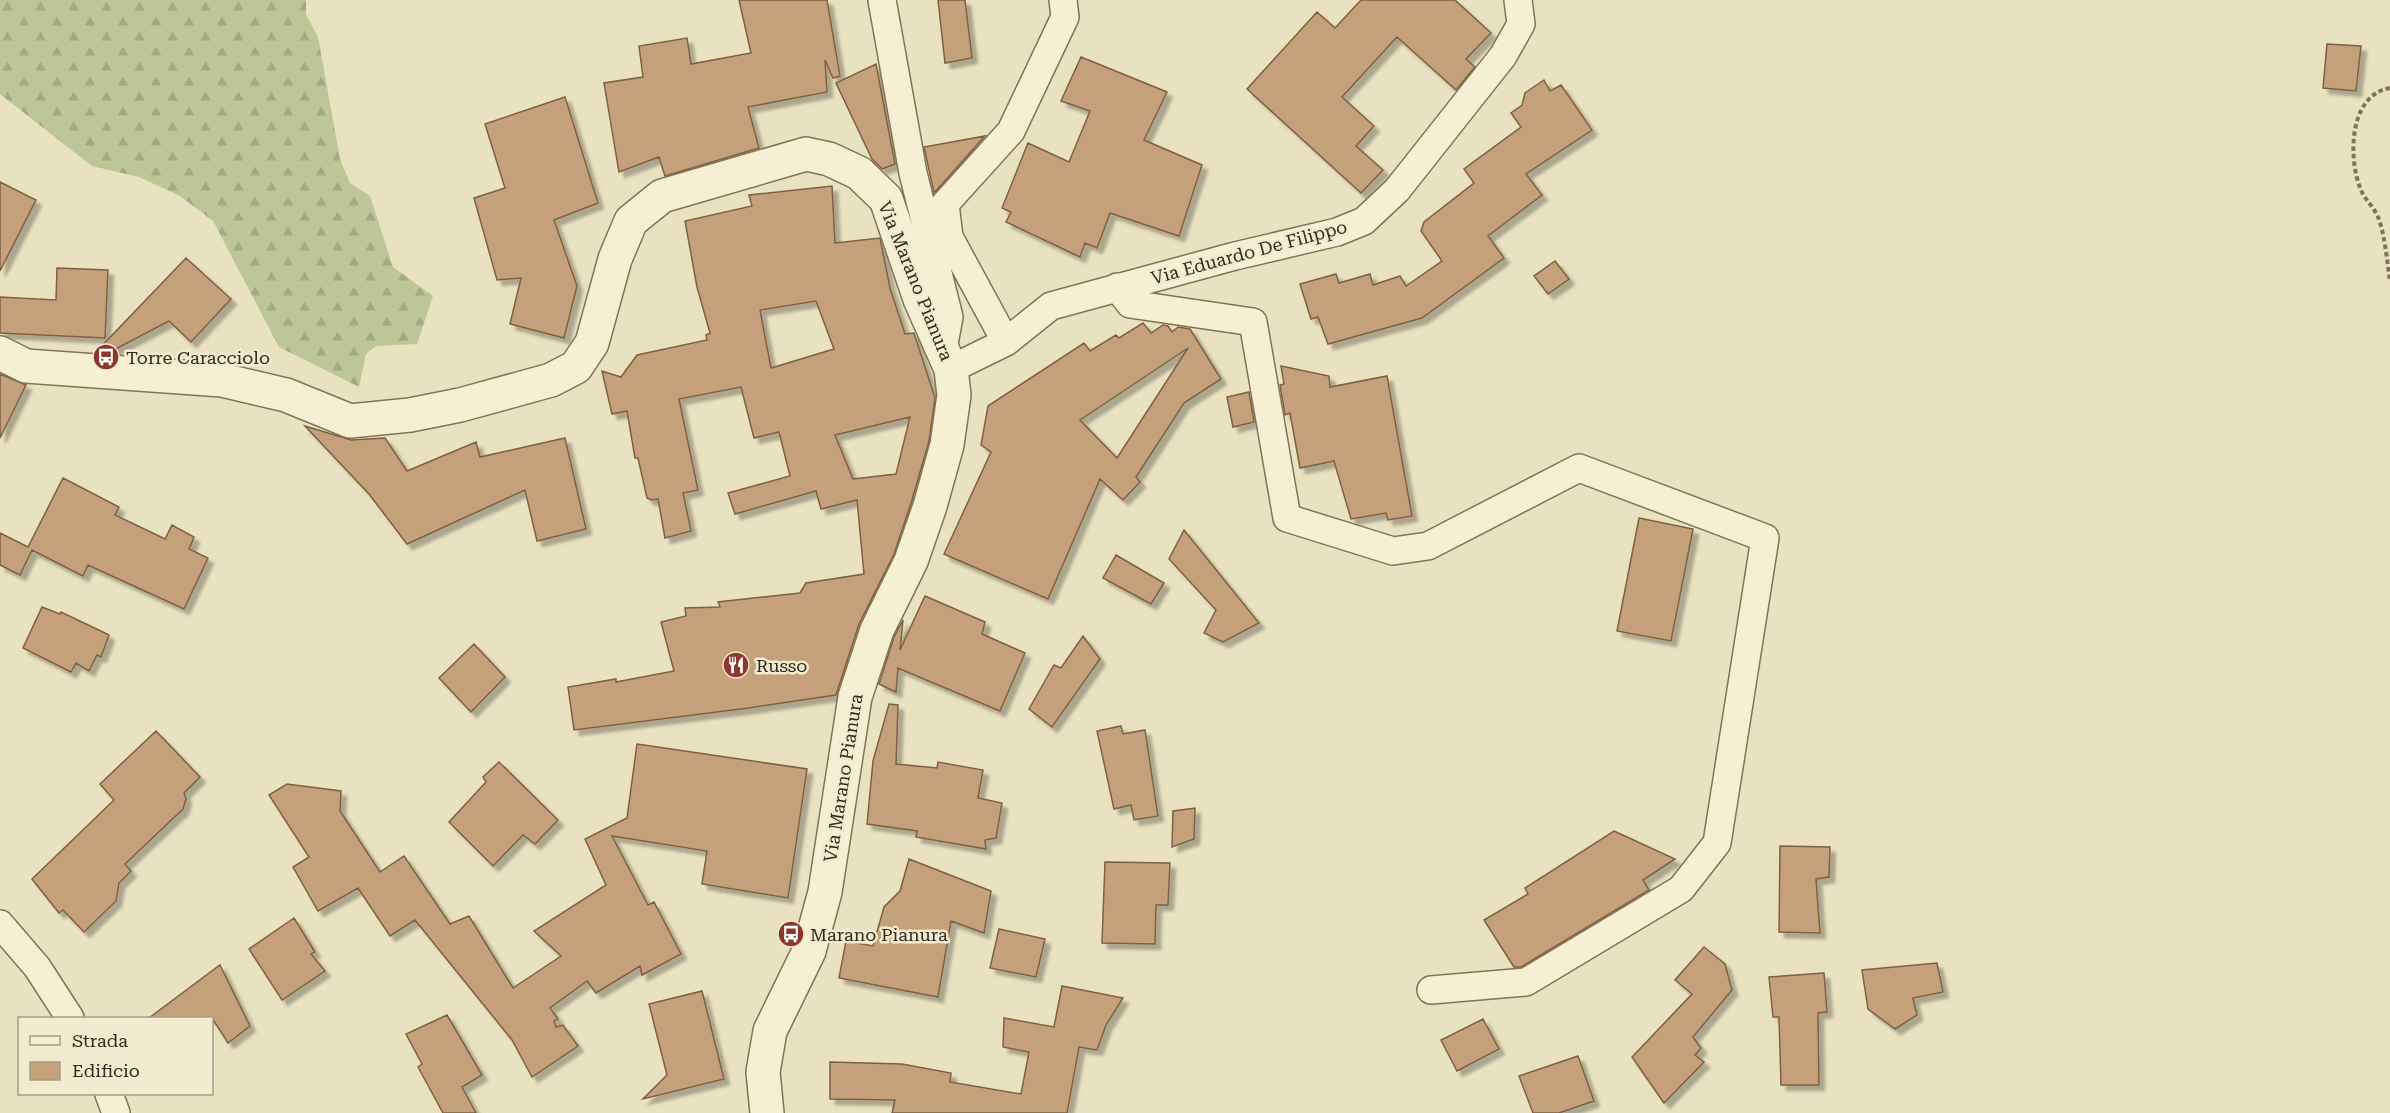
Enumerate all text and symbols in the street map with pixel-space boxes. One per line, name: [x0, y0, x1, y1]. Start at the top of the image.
street label: Via Marano Pianura: [874, 198, 958, 364]
street label: Via Eduardo De Filippo: [1149, 216, 1349, 288]
bus stop icon: Torre Caracciolo: [91, 342, 121, 372]
place label: Torre Caracciolo: [126, 347, 270, 368]
restaurant icon: Russo: [721, 650, 751, 680]
place label: Russo: [756, 655, 807, 676]
street label: Via Marano Pianura: [819, 692, 867, 864]
bus stop icon: Marano Pianura: [776, 919, 806, 949]
place label: Marano Pianura: [810, 924, 948, 945]
legend: [18, 1017, 213, 1095]
text: Strada: [72, 1030, 128, 1051]
text: Edificio: [72, 1060, 140, 1081]

